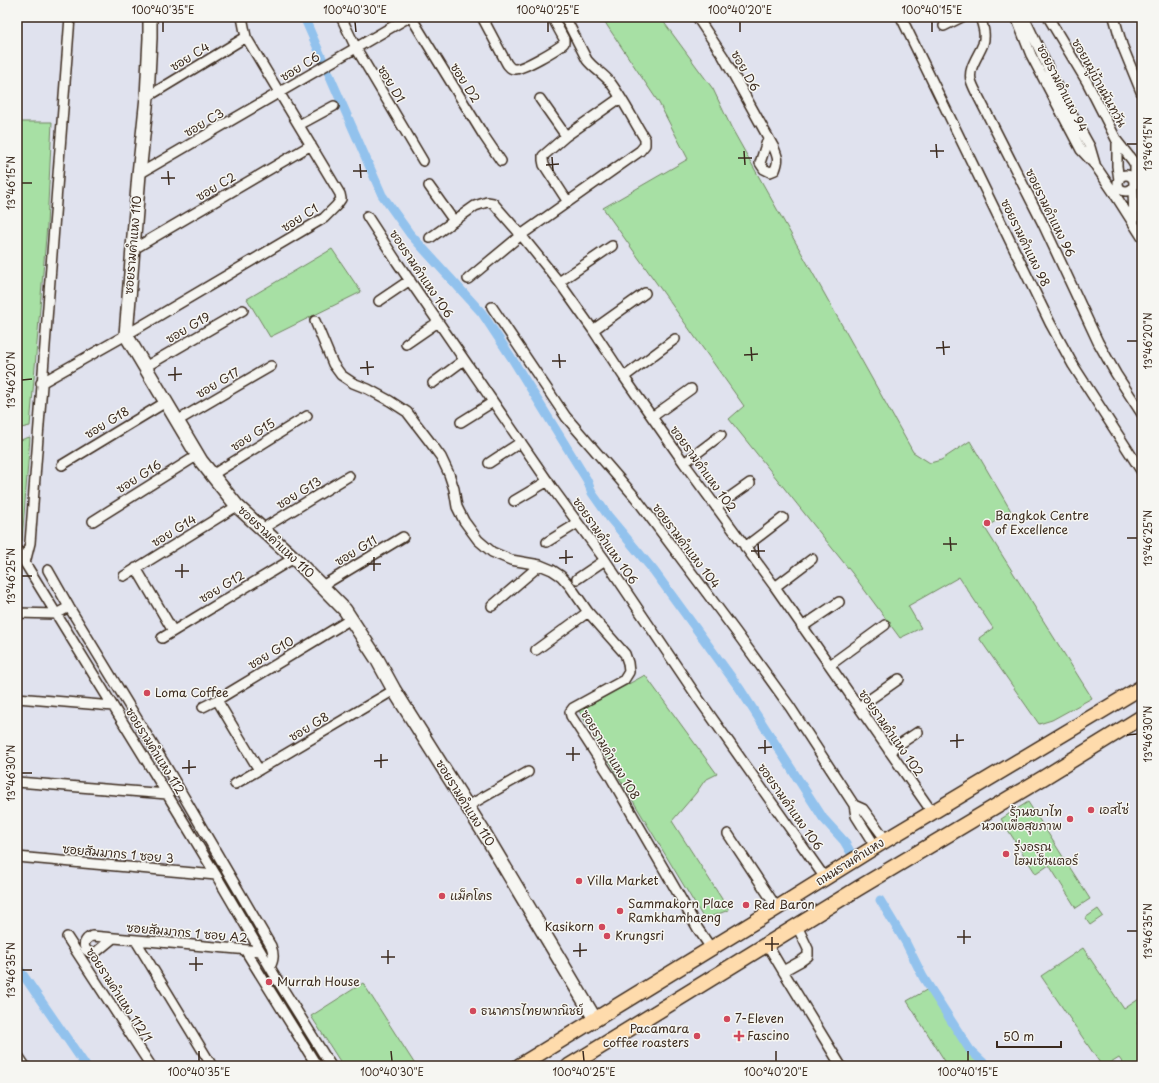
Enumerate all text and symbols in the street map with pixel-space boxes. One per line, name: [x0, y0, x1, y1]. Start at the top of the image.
text: 100°40'35"E: [132, 2, 194, 17]
text: 100°40'30"E: [323, 2, 387, 17]
text: 100°40'25"E: [516, 2, 580, 17]
text: 100°40'20"E: [708, 2, 772, 17]
text: 100°40'15"E: [902, 2, 962, 17]
street label: ซอยหมู่บ้านนันทวัน: [1067, 35, 1132, 130]
street label: ซอย C4: [166, 37, 213, 75]
street label: ซอยรามคําแหง 94: [1033, 41, 1093, 135]
street label: ซอย C6: [276, 47, 323, 85]
street label: ซอย D6: [727, 47, 764, 94]
street label: ซอย D2: [447, 59, 485, 106]
street label: ซอย D1: [374, 62, 410, 105]
street label: ซอย C3: [180, 103, 227, 141]
text: 13°46'15"N: [1140, 117, 1155, 171]
text: 13°46'15"N: [3, 156, 18, 210]
street label: ซอยรามคําแหง 96: [1022, 165, 1080, 260]
street label: ซอย C2: [192, 167, 239, 205]
street label: ซอยรามคำแหง 110: [119, 195, 145, 295]
street label: ซอยรามคําแหง 98: [997, 196, 1055, 290]
street label: ซอย C1: [277, 199, 321, 236]
street label: ซอยรามคําแหง 106: [386, 226, 458, 321]
street label: ซอย G19: [162, 307, 213, 347]
text: 13°46'20"N: [1140, 312, 1155, 370]
text: 13°46'20"N: [3, 351, 18, 409]
street label: ซอย G17: [192, 362, 243, 402]
street label: ซอย G18: [81, 402, 132, 443]
street label: ซอย G15: [227, 413, 278, 455]
street label: ซอยรามคําแหง 102: [666, 422, 741, 515]
street label: ซอย G16: [112, 455, 164, 497]
street label: ซอย G13: [273, 472, 324, 513]
street label: ซอยรามคําแหง 106: [569, 493, 643, 588]
street label: ซอยรามคําแหง 104: [649, 499, 725, 592]
street label: ซอยรามคำแหง 110: [234, 501, 319, 582]
place label: Bangkok Centre of Excellence: [995, 506, 1089, 538]
street label: ซอย G14: [148, 510, 199, 551]
text: 13°46'25"N: [1140, 510, 1155, 566]
marker: Bangkok Centre of Excellence: [982, 518, 992, 528]
street label: ซอย G11: [331, 530, 380, 570]
text: 13°46'25"N: [3, 548, 18, 604]
street label: ซอย G12: [195, 565, 248, 607]
street label: ซอย G10: [244, 631, 297, 673]
place label: Loma Coffee: [155, 683, 229, 701]
street label: ซอยรามคําแหง 102: [855, 685, 929, 780]
marker: Loma Coffee: [142, 688, 152, 698]
street label: ซอยรามคำแหง 112: [122, 704, 190, 797]
text: 13°46'30"N: [1140, 705, 1155, 762]
street label: ซอยรามคำแหง 108: [577, 706, 645, 803]
street label: ซอย G8: [285, 707, 332, 745]
text: 13°46'30"N: [3, 744, 18, 801]
street label: ซอยรามคำแหง 110: [432, 756, 500, 849]
street label: ซอยรามคําแหง 106: [754, 759, 828, 854]
place label: เอสโซ่: [1099, 800, 1129, 818]
place label: ร้านชบาไท นวดเพื่อสุขภาพ: [981, 802, 1062, 835]
marker: เอสโซ่: [1086, 805, 1096, 815]
marker: ร้านชบาไท นวดเพื่อสุขภาพ: [1065, 814, 1075, 824]
street label: ถนนรามคำแหง: [812, 833, 887, 889]
place label: รุ่งอรุณ โฮมเซ็นเตอร์: [1014, 837, 1079, 869]
street label: ซอยสัมมากร 1 ซอย 3: [62, 839, 175, 867]
marker: รุ่งอรุณ โฮมเซ็นเตอร์: [1001, 849, 1011, 859]
place label: Villa Market: [587, 871, 659, 889]
marker: Villa Market: [574, 876, 584, 886]
place label: แม็คโคร: [450, 886, 492, 904]
marker: แม็คโคร: [437, 891, 447, 901]
place label: Sammakorn Place Ramkhamhaeng: [628, 894, 734, 926]
place label: Red Baron: [754, 895, 815, 913]
marker: Red Baron: [741, 900, 751, 910]
text: 13°46'35"N: [1140, 903, 1155, 959]
marker: Sammakorn Place Ramkhamhaeng: [615, 906, 625, 916]
place label: Kasikorn: [545, 917, 594, 935]
street label: ซอยสัมมากร 1 ซอย A2: [126, 918, 248, 946]
marker: Kasikorn: [597, 922, 607, 932]
place label: Krungsri: [615, 926, 664, 944]
marker: Krungsri: [602, 931, 612, 941]
text: 13°46'35"N: [3, 942, 18, 998]
street label: ซอยรามคำแหง 112/1: [82, 944, 157, 1045]
place label: Murrah House: [277, 972, 360, 990]
marker: Murrah House: [264, 977, 274, 987]
place label: ธนาคารไทยพาณิชย์: [481, 1001, 584, 1019]
marker: ธนาคารไทยพาณิชย์: [468, 1006, 478, 1016]
place label: 7-Eleven: [735, 1009, 784, 1027]
marker: 7-Eleven: [722, 1014, 732, 1024]
place label: Pacamara coffee roasters: [603, 1019, 690, 1051]
scale bar: [997, 1023, 1061, 1049]
place label: Fascino: [747, 1026, 790, 1044]
text: 50 m: [1003, 1027, 1034, 1045]
marker: Pacamara coffee roasters: [692, 1031, 702, 1041]
marker: Fascino: [734, 1031, 744, 1041]
text: 100°40'35"E: [168, 1064, 230, 1079]
text: 100°40'30"E: [360, 1064, 424, 1079]
text: 100°40'25"E: [552, 1064, 616, 1079]
text: 100°40'20"E: [744, 1064, 808, 1079]
text: 100°40'15"E: [938, 1064, 998, 1079]

